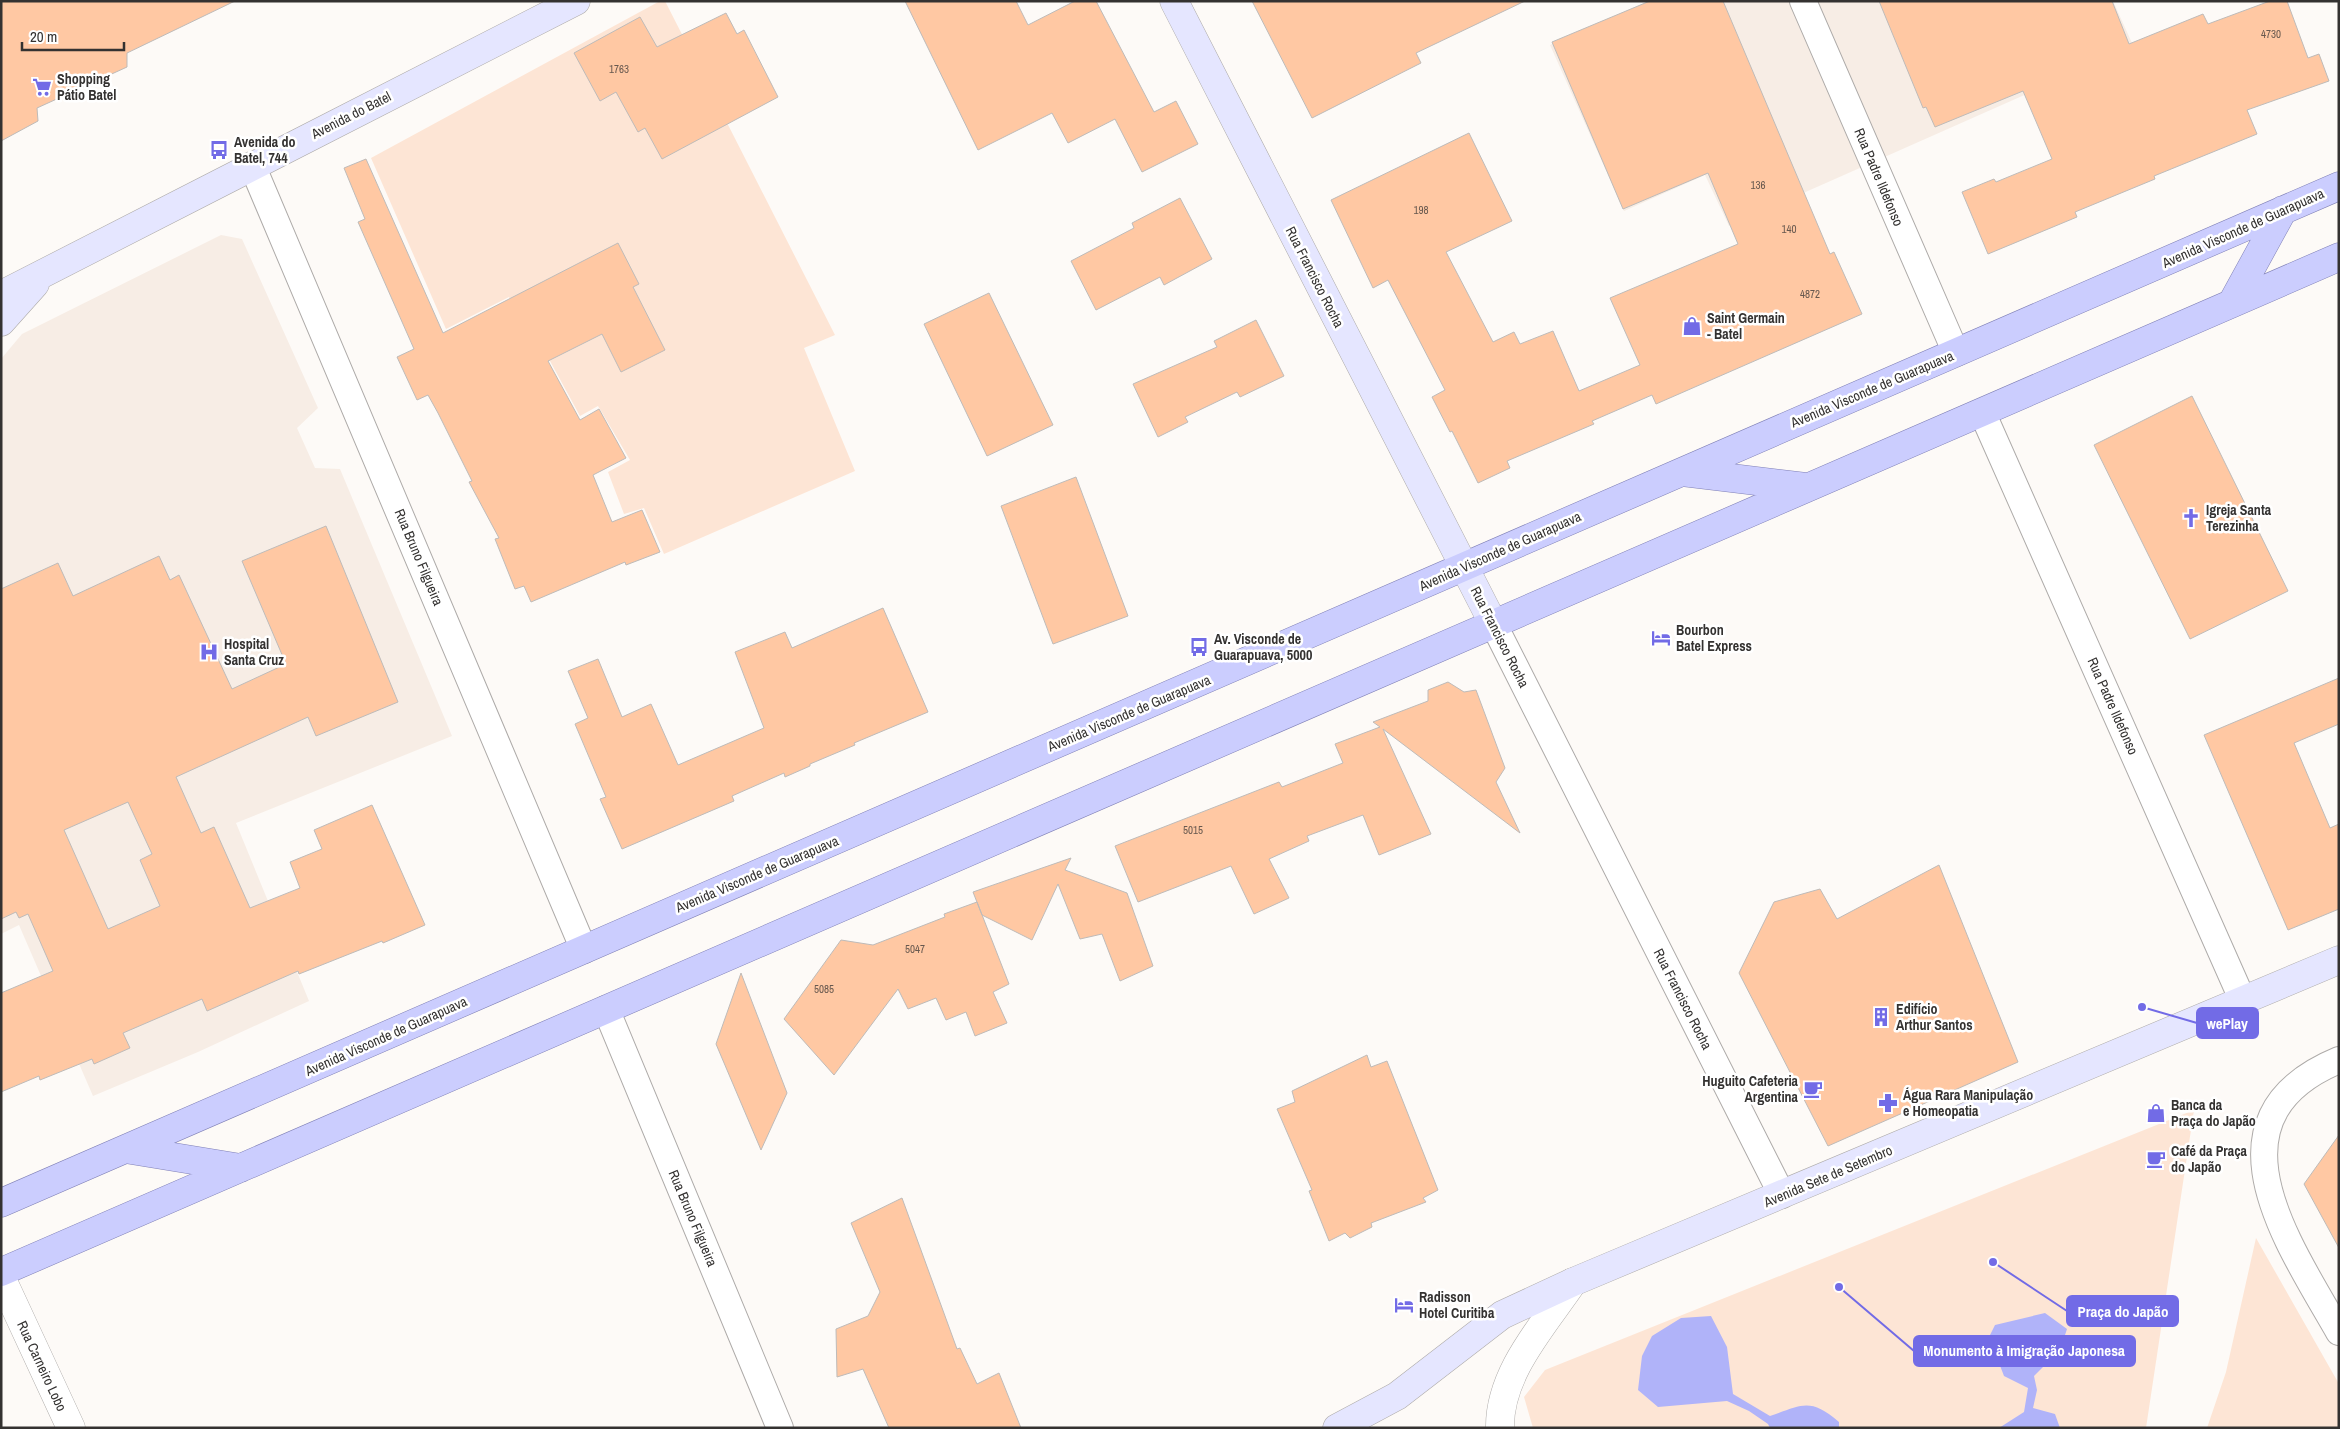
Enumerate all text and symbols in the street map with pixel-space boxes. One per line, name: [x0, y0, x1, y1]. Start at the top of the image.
scale bar: [22, 20, 125, 52]
text: 20 m: [30, 26, 57, 47]
house number: 4730: [2261, 27, 2281, 41]
house number: 1763: [609, 62, 629, 76]
place label: Shopping Pátio Batel: [57, 70, 116, 104]
supermarket icon: Shopping Pátio Batel: [31, 76, 53, 98]
street label: Avenida do Batel: [307, 87, 394, 143]
street label: Rua Padre Ildefonso: [1850, 125, 1908, 229]
place label: Avenida do Batel, 744: [234, 133, 295, 167]
bus stop icon: Avenida do Batel, 744: [208, 139, 230, 161]
house number: 136: [1750, 178, 1766, 192]
street label: Avenida Visconde de Guarapuava: [2158, 184, 2327, 272]
house number: 198: [1413, 203, 1429, 217]
house number: 140: [1781, 222, 1797, 236]
street label: Rua Francisco Rocha: [1282, 223, 1348, 331]
house number: 4872: [1800, 287, 1820, 301]
place label: Saint Germain - Batel: [1707, 309, 1785, 343]
shop icon: Saint Germain - Batel: [1681, 315, 1703, 337]
street label: Avenida Visconde de Guarapuava: [1787, 346, 1957, 432]
place label: Igreja Santa Terezinha: [2206, 501, 2272, 535]
street label: Rua Bruno Filgueira: [391, 506, 448, 609]
street label: Avenida Visconde de Guarapuava: [1415, 507, 1584, 595]
church icon: Igreja Santa Terezinha: [2180, 507, 2202, 529]
street label: Rua Francisco Rocha: [1467, 583, 1533, 691]
place label: Bourbon Batel Express: [1676, 621, 1752, 655]
hotel icon: Bourbon Batel Express: [1650, 627, 1672, 649]
place label: Av. Visconde de Guarapuava, 5000: [1214, 630, 1312, 664]
place label: Hospital Santa Cruz: [224, 635, 284, 669]
bus stop icon: Av. Visconde de Guarapuava, 5000: [1188, 636, 1210, 658]
hospital icon: Hospital Santa Cruz: [198, 641, 220, 663]
street label: Rua Padre Ildefonso: [2083, 655, 2143, 757]
street label: Avenida Visconde de Guarapuava: [1044, 670, 1214, 756]
house number: 5015: [1183, 823, 1203, 837]
street label: Avenida Visconde de Guarapuava: [672, 831, 842, 917]
house number: 5047: [905, 942, 925, 956]
street label: Rua Francisco Rocha: [1650, 945, 1716, 1053]
house number: 5085: [814, 982, 834, 996]
street label: Avenida Visconde de Guarapuava: [301, 992, 470, 1080]
place label: Edifício Arthur Santos: [1896, 1000, 1973, 1034]
building icon: Edifício Arthur Santos: [1870, 1006, 1892, 1028]
callout: wePlay: [2197, 1008, 2258, 1038]
text: wePlay: [2206, 1013, 2248, 1034]
place label: Huguito Cafeteria Argentina: [1702, 1072, 1799, 1106]
cafe icon: Huguito Cafeteria Argentina: [1802, 1078, 1824, 1100]
place label: Água Rara Manipulação e Homeopatia: [1903, 1086, 2033, 1120]
pharmacy icon: Água Rara Manipulação e Homeopatia: [1877, 1092, 1899, 1114]
place label: Banca da Praça do Japão: [2171, 1096, 2256, 1130]
shop icon: Banca da Praça do Japão: [2145, 1102, 2167, 1124]
street label: Avenida Sete de Setembro: [1760, 1141, 1895, 1212]
place label: Café da Praça do Japão: [2171, 1142, 2248, 1176]
cafe icon: Café da Praça do Japão: [2145, 1148, 2167, 1170]
street label: Rua Bruno Filgueira: [665, 1167, 722, 1270]
place label: Radisson Hotel Curitiba: [1419, 1288, 1495, 1322]
hotel icon: Radisson Hotel Curitiba: [1393, 1294, 1415, 1316]
callout: Praça do Japão: [2067, 1296, 2178, 1326]
text: Praça do Japão: [2078, 1301, 2168, 1322]
street label: Rua Carneiro Lobo: [13, 1318, 71, 1414]
callout: Monumento à Imigração Japonesa: [1914, 1336, 2135, 1366]
text: Monumento à Imigração Japonesa: [1923, 1340, 2125, 1361]

